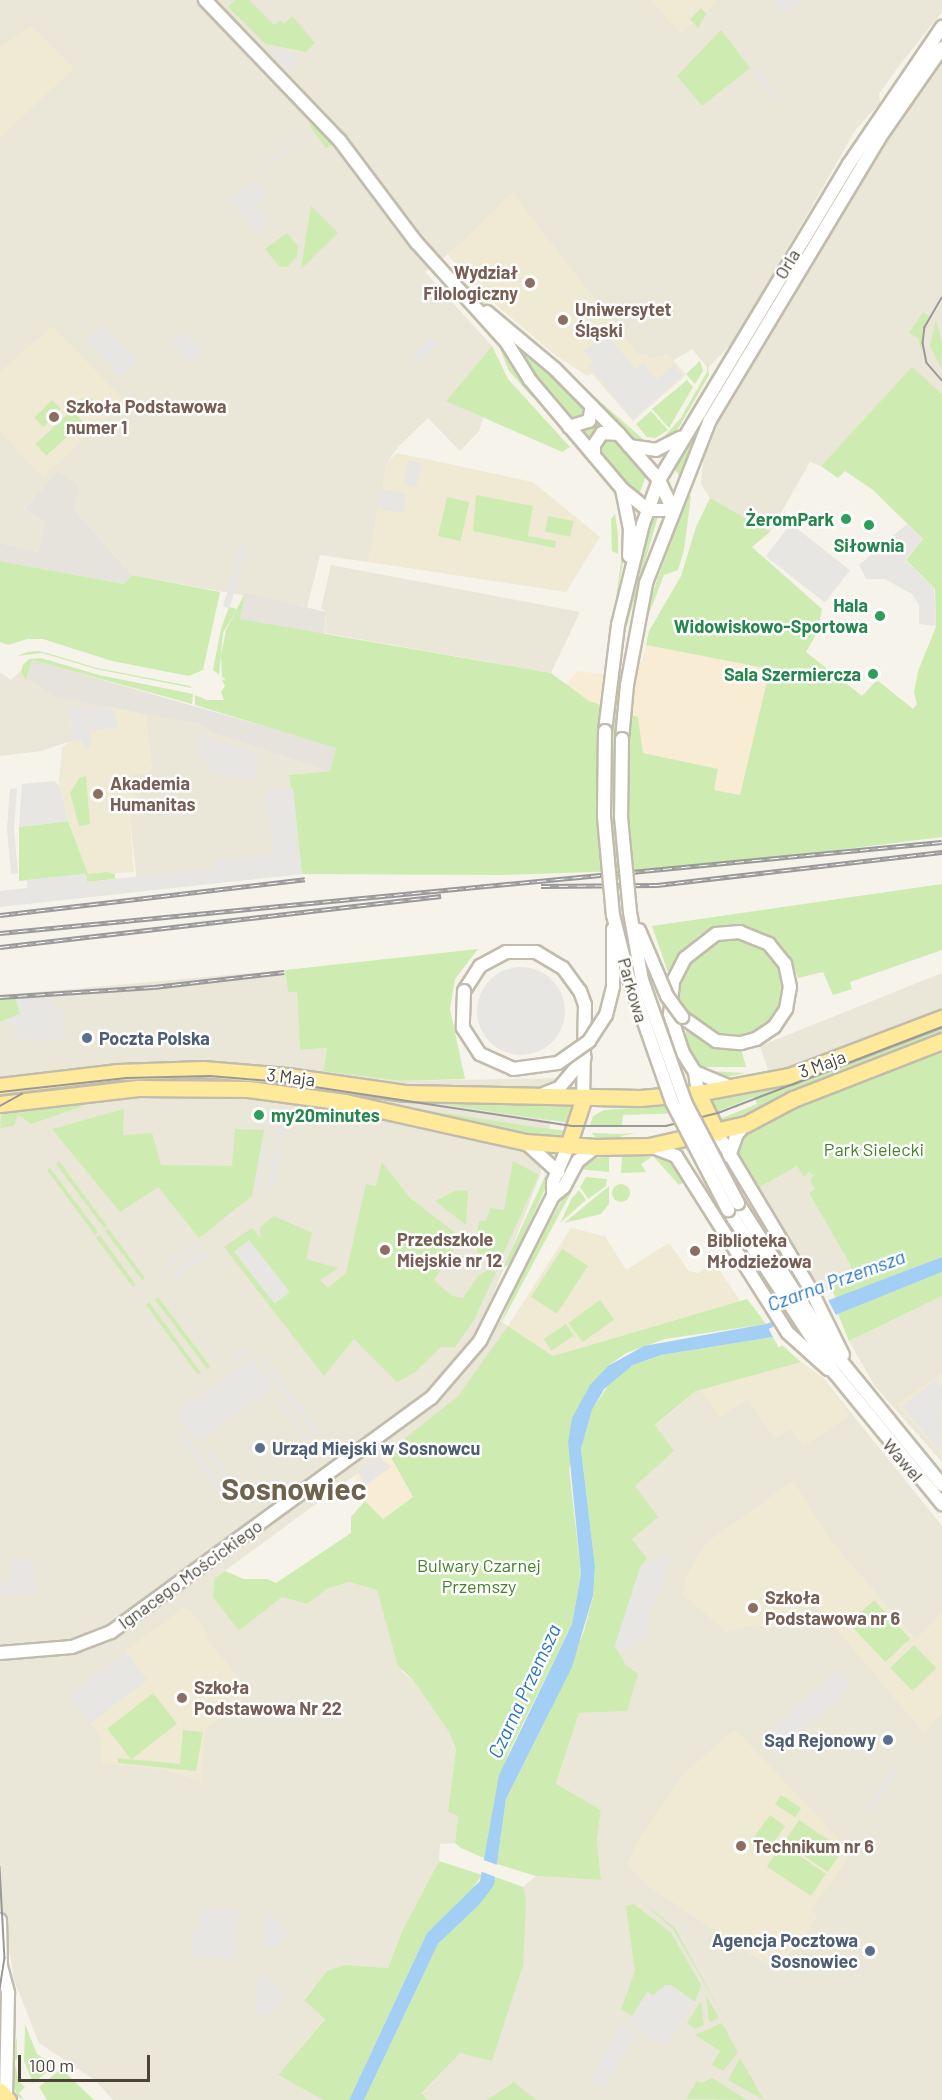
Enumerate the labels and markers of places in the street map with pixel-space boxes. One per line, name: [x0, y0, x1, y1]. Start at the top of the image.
place label: Wydział Filologiczny: [423, 262, 518, 304]
marker: Wydział Filologiczny: [523, 276, 537, 290]
place label: Uniwersytet Śląski: [575, 299, 671, 342]
marker: Uniwersytet Śląski: [556, 313, 570, 327]
place label: Szkoła Podstawowa numer 1: [66, 396, 226, 438]
marker: Szkoła Podstawowa numer 1: [47, 410, 61, 424]
place label: ŻeromPark: [746, 508, 834, 530]
marker: ŻeromPark: [839, 512, 853, 526]
marker: Siłownia: [862, 518, 876, 532]
place label: Siłownia: [834, 534, 904, 556]
place label: Hala Widowiskowo-Sportowa: [674, 595, 868, 638]
marker: Hala Widowiskowo-Sportowa: [873, 609, 887, 623]
place label: Sala Szermiercza: [724, 663, 861, 685]
marker: Sala Szermiercza: [866, 667, 880, 681]
place label: Akademia Humanitas: [110, 773, 195, 816]
marker: Akademia Humanitas: [91, 787, 105, 801]
place label: Poczta Polska: [99, 1027, 210, 1049]
marker: Poczta Polska: [80, 1031, 94, 1045]
place label: my20minutes: [271, 1104, 380, 1126]
marker: my20minutes: [252, 1108, 266, 1122]
place label: Przedszkole Miejskie nr 12: [397, 1229, 502, 1272]
place label: Biblioteka Młodzieżowa: [707, 1230, 812, 1272]
marker: Przedszkole Miejskie nr 12: [378, 1243, 392, 1257]
marker: Biblioteka Młodzieżowa: [688, 1244, 702, 1258]
place label: Urząd Miejski w Sosnowcu: [272, 1437, 480, 1459]
marker: Urząd Miejski w Sosnowcu: [253, 1441, 267, 1455]
place label: Szkoła Podstawowa nr 6: [765, 1587, 900, 1630]
marker: Szkoła Podstawowa nr 6: [746, 1601, 760, 1615]
place label: Szkoła Podstawowa Nr 22: [194, 1677, 342, 1720]
marker: Szkoła Podstawowa Nr 22: [175, 1691, 189, 1705]
place label: Sąd Rejonowy: [764, 1729, 876, 1751]
marker: Sąd Rejonowy: [881, 1733, 895, 1747]
place label: Technikum nr 6: [753, 1835, 874, 1857]
marker: Technikum nr 6: [734, 1839, 748, 1853]
place label: Agencja Pocztowa Sosnowiec: [712, 1930, 858, 1972]
marker: Agencja Pocztowa Sosnowiec: [863, 1944, 877, 1958]

